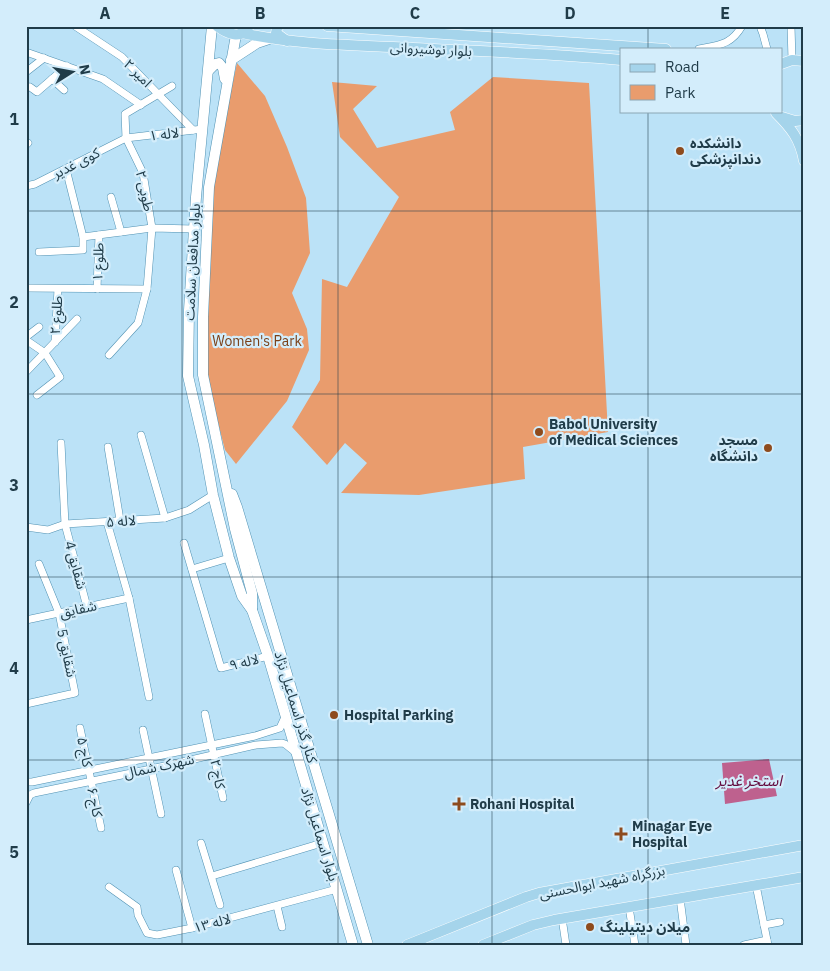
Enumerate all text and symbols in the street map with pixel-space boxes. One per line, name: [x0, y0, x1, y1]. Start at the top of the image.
text: A: [100, 3, 111, 23]
text: B: [255, 3, 266, 23]
text: C: [410, 3, 420, 23]
text: D: [564, 3, 576, 23]
text: E: [720, 3, 730, 23]
street label: بلوار نوشیروانی: [390, 38, 473, 60]
north arrow: [48, 48, 98, 98]
legend: [620, 48, 782, 112]
street label: امیر ۲: [120, 55, 156, 91]
text: Road: [665, 57, 700, 76]
text: N: [75, 63, 95, 76]
text: Park: [665, 83, 695, 102]
text: 1: [9, 109, 19, 129]
street label: لاله ۱: [148, 123, 180, 145]
place label: دانشکده دندانپزشکی: [690, 134, 761, 169]
street label: کوی غدیر: [49, 143, 103, 183]
marker: دانشکده دندانپزشکی: [674, 145, 686, 157]
street label: طوبی ۲: [132, 169, 158, 213]
street label: بلوار مدافعان سلامت: [180, 203, 204, 321]
street label: طلوع ۱: [88, 242, 110, 282]
text: 2: [9, 292, 19, 312]
street label: طلوع ۲: [46, 295, 68, 335]
park label: Women's Park: [212, 332, 302, 350]
place label: Babol University of Medical Sciences: [549, 415, 678, 449]
marker: Babol University of Medical Sciences: [533, 426, 545, 438]
place label: مسجد دانشگاه: [710, 431, 758, 465]
marker: مسجد دانشگاه: [762, 442, 774, 454]
text: 3: [9, 475, 19, 495]
street label: لاله ۵: [105, 511, 137, 531]
street label: شقايق 4: [60, 539, 91, 591]
street label: شقايق: [58, 596, 98, 623]
street label: شقايق 5: [52, 627, 81, 679]
street label: کنار گذر اسماعیل نژاد: [270, 649, 322, 765]
street label: لاله ۹: [227, 650, 261, 674]
text: 4: [9, 658, 19, 678]
place label: Hospital Parking: [344, 706, 453, 724]
marker: Hospital Parking: [328, 709, 340, 721]
street label: کاج ۵: [71, 735, 97, 769]
street label: شهرک شمال: [122, 750, 196, 782]
street label: کاج ۲: [204, 758, 230, 791]
water label: استخر غدیر: [715, 771, 783, 790]
street label: کاج ۶: [81, 785, 107, 819]
street label: بلوار اسماعیل نژاد: [297, 785, 343, 884]
place label: Rohani Hospital: [470, 795, 574, 813]
marker: Rohani Hospital: [452, 797, 466, 811]
place label: Minagar Eye Hospital: [632, 817, 712, 851]
marker: Minagar Eye Hospital: [614, 827, 628, 841]
text: 5: [9, 842, 19, 862]
street label: بزرگراه شهید ابوالحسنی: [538, 861, 667, 903]
street label: لاله ۱۳: [191, 909, 233, 937]
place label: میلان دیتیلینگ: [600, 918, 690, 936]
marker: میلان دیتیلینگ: [584, 921, 596, 933]

